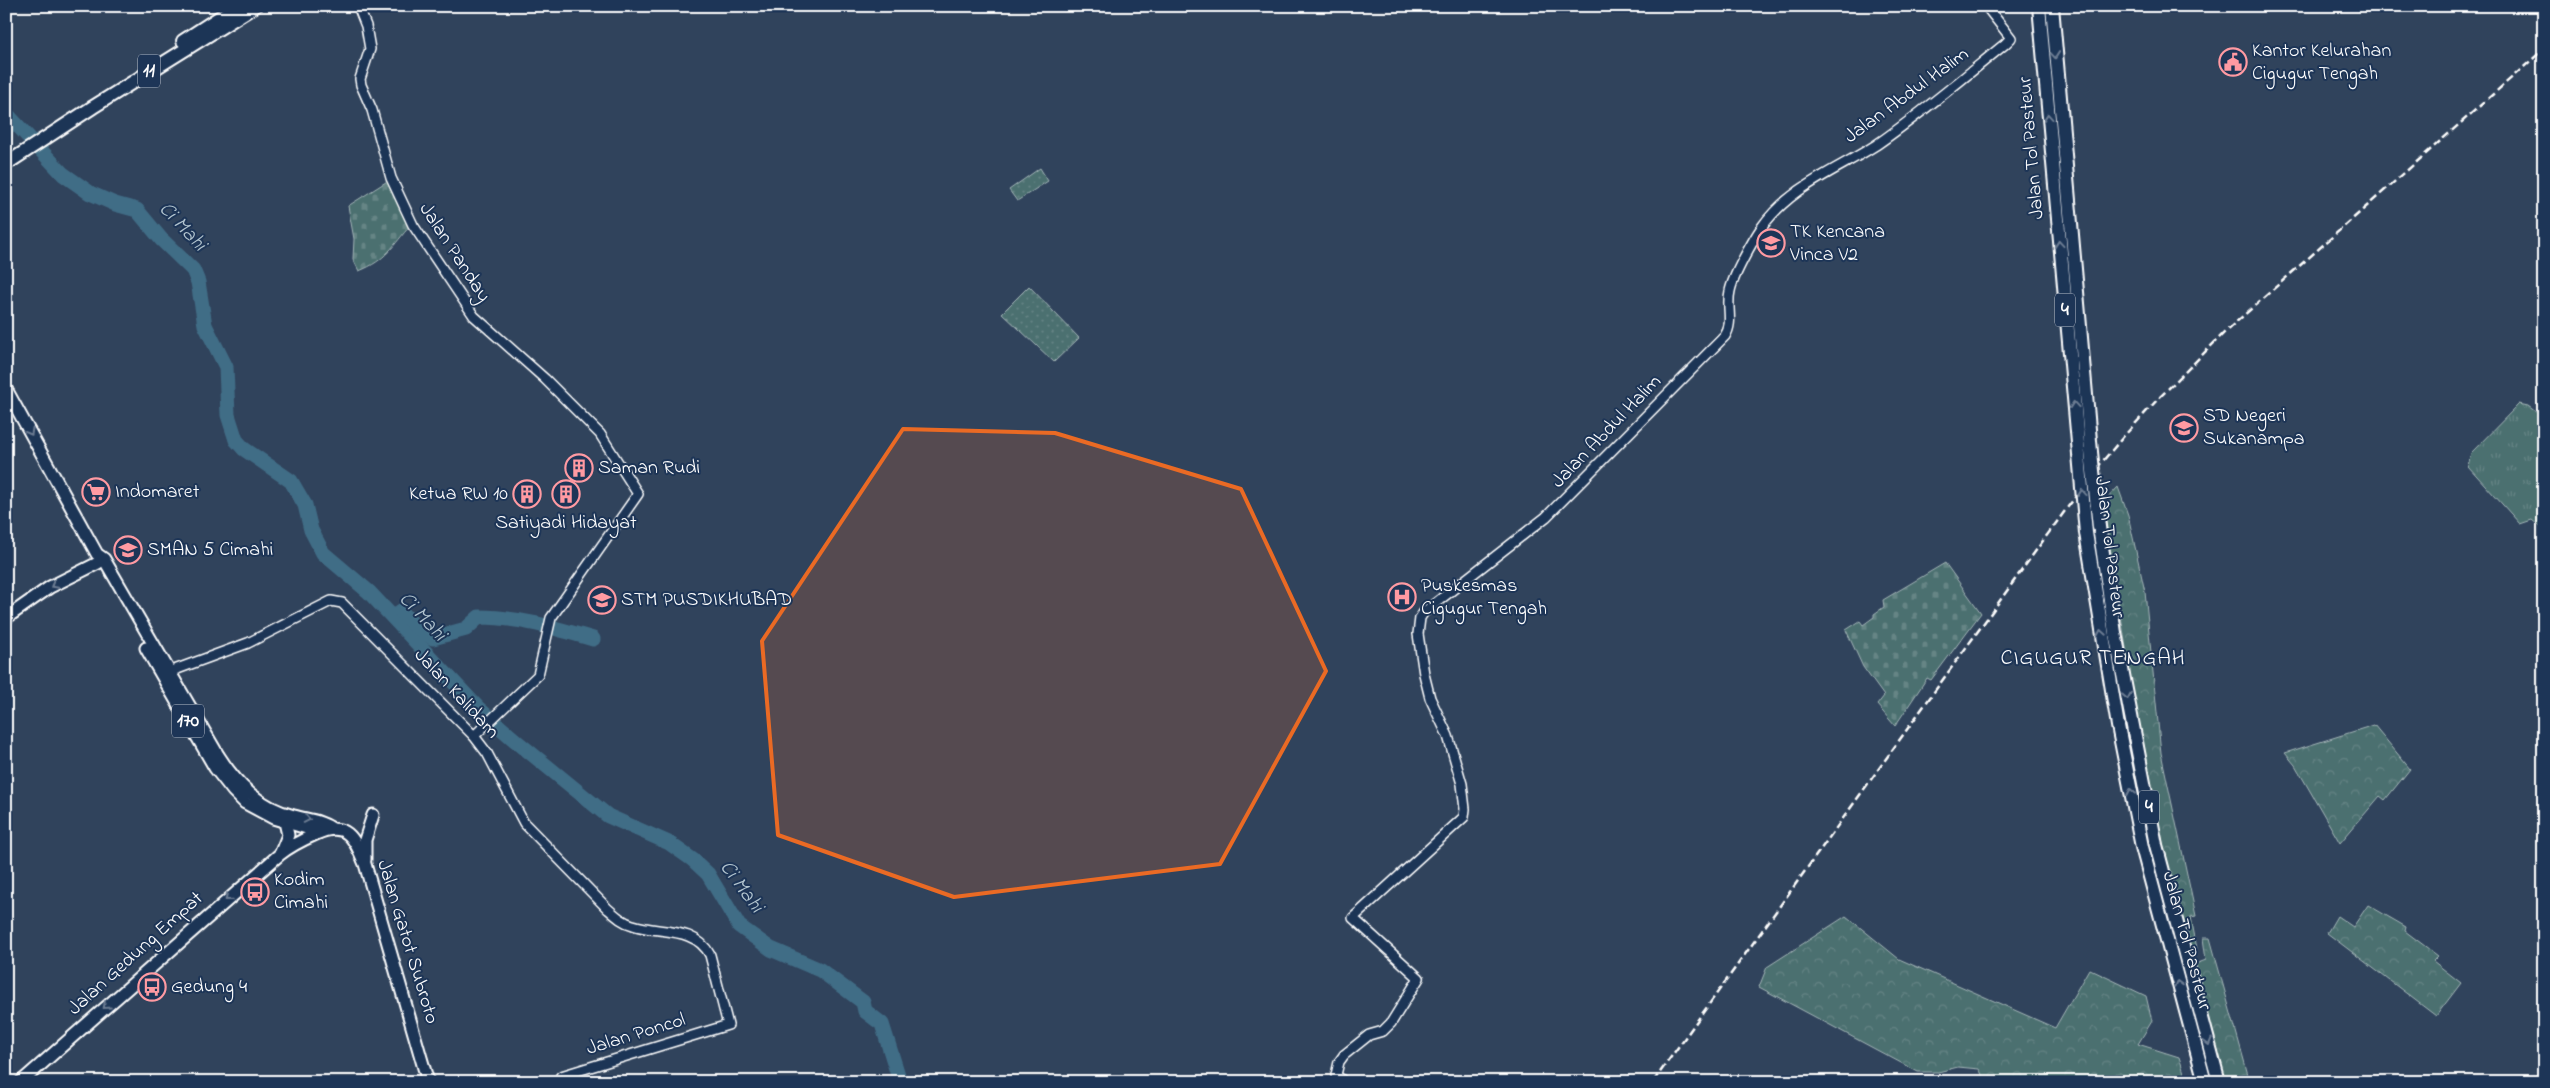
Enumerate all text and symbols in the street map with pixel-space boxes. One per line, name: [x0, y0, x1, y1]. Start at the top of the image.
place label: Kantor Kelurahan Cigugur Tengah: [2252, 37, 2391, 90]
street label: Jalan Abdul Halim: [1838, 41, 1976, 151]
public building icon: Kantor Kelurahan Cigugur Tengah: [2218, 47, 2248, 77]
one-way arrow: [2049, 51, 2060, 59]
road number: 11: [138, 54, 160, 88]
street label: Jalan Tol Pasteur: [2011, 75, 2053, 221]
one-way arrow: [2043, 113, 2054, 121]
water label: Ci Mahi: [151, 195, 214, 260]
street label: Jalan Panday: [411, 197, 497, 309]
place label: TK Kencana Vinca V2: [1789, 218, 1885, 270]
school or university icon: TK Kencana Vinca V2: [1756, 228, 1786, 258]
one-way arrow: [2054, 239, 2065, 247]
road number: 4: [2055, 294, 2075, 326]
street label: Jalan Abdul Halim: [1545, 369, 1669, 495]
one-way arrow: [2069, 401, 2080, 409]
place label: SD Negeri Sukanampa: [2203, 402, 2305, 454]
school or university icon: SD Negeri Sukanampa: [2169, 413, 2199, 443]
one-way arrow: [24, 426, 34, 435]
building icon: Saman Rudi: [564, 453, 594, 483]
place label: Saman Rudi: [598, 454, 700, 483]
street label: Jalan Tol Pasteur: [2086, 474, 2132, 621]
supermarket icon: Indomaret: [81, 477, 111, 507]
place label: Indomaret: [115, 478, 200, 507]
building icon: Ketua RW 10: [512, 479, 542, 509]
building icon: Satiyadi Hidayat: [551, 479, 581, 509]
place label: Ketua RW 10: [409, 480, 508, 509]
one-way arrow: [2077, 489, 2088, 497]
place label: Satiyadi Hidayat: [495, 509, 637, 538]
school or university icon: SMAN 5 Cimahi: [113, 535, 143, 565]
place label: SMAN 5 Cimahi: [147, 536, 273, 565]
place label: Puskesmas Cigugur Tengah: [1421, 572, 1547, 625]
one-way arrow: [50, 579, 59, 589]
hospital icon: Puskesmas Cigugur Tengah: [1387, 582, 1417, 612]
water label: Ci Mahi: [391, 585, 454, 650]
school or university icon: STM PUSDIKHUBAD: [587, 585, 617, 615]
place label: STM PUSDIKHUBAD: [621, 586, 792, 615]
one-way arrow: [2097, 628, 2107, 637]
street label: Jalan Kalidam: [406, 642, 506, 746]
district label: CIGUGUR TENGAH: [2000, 643, 2186, 675]
one-way arrow: [2121, 692, 2131, 700]
road number: 170: [172, 704, 204, 738]
one-way arrow: [2126, 788, 2137, 797]
road number: 4: [2139, 790, 2159, 824]
one-way arrow: [302, 813, 311, 824]
water label: Ci Mahi: [712, 855, 772, 921]
street label: Jalan Gatot Subroto: [368, 856, 446, 1028]
place label: Kodim Cimahi: [274, 866, 328, 918]
street label: Jalan Tol Pasteur: [2153, 868, 2219, 1015]
bus stop icon: Kodim Cimahi: [240, 877, 270, 907]
street label: Jalan Gedung Empat: [62, 885, 211, 1024]
one-way arrow: [224, 892, 233, 901]
bus stop icon: Gedung 4: [137, 972, 167, 1002]
place label: Gedung 4: [171, 973, 247, 1003]
one-way arrow: [2174, 981, 2184, 989]
one-way arrow: [103, 1000, 112, 1009]
street label: Jalan Poncol: [583, 1006, 689, 1064]
one-way arrow: [2202, 1037, 2212, 1045]

